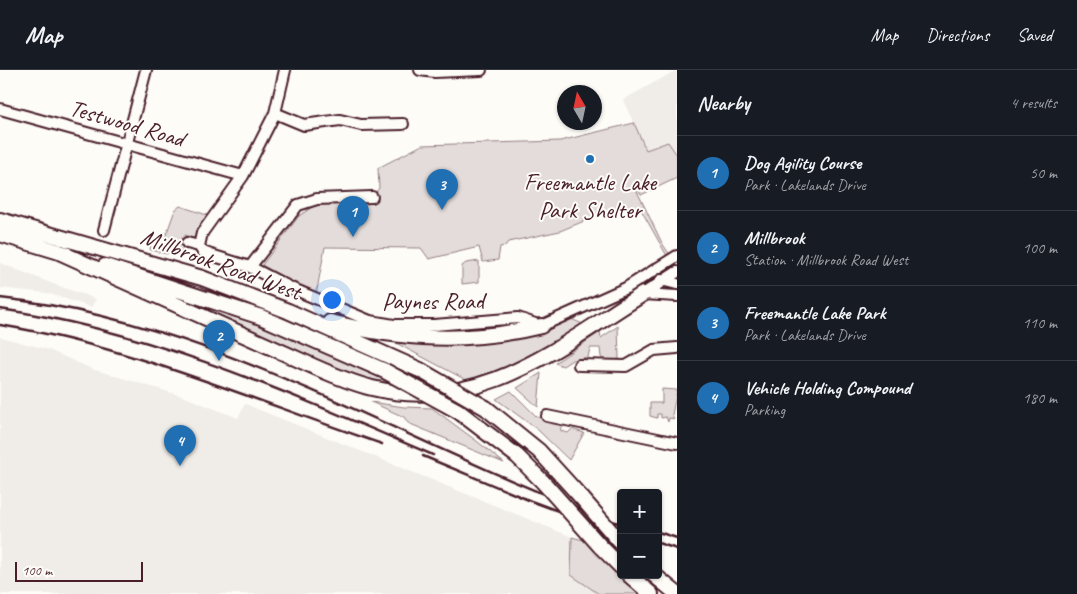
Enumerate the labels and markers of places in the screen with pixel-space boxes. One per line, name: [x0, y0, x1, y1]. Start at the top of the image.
marker: Freemantle Lake Park Shelter: [584, 153, 596, 165]
place label: Freemantle Lake Park Shelter: [524, 167, 658, 225]
pin: 3: [426, 169, 458, 210]
pin: 1: [337, 196, 369, 237]
pin: 2: [203, 320, 235, 361]
pin: 4: [164, 425, 196, 466]

